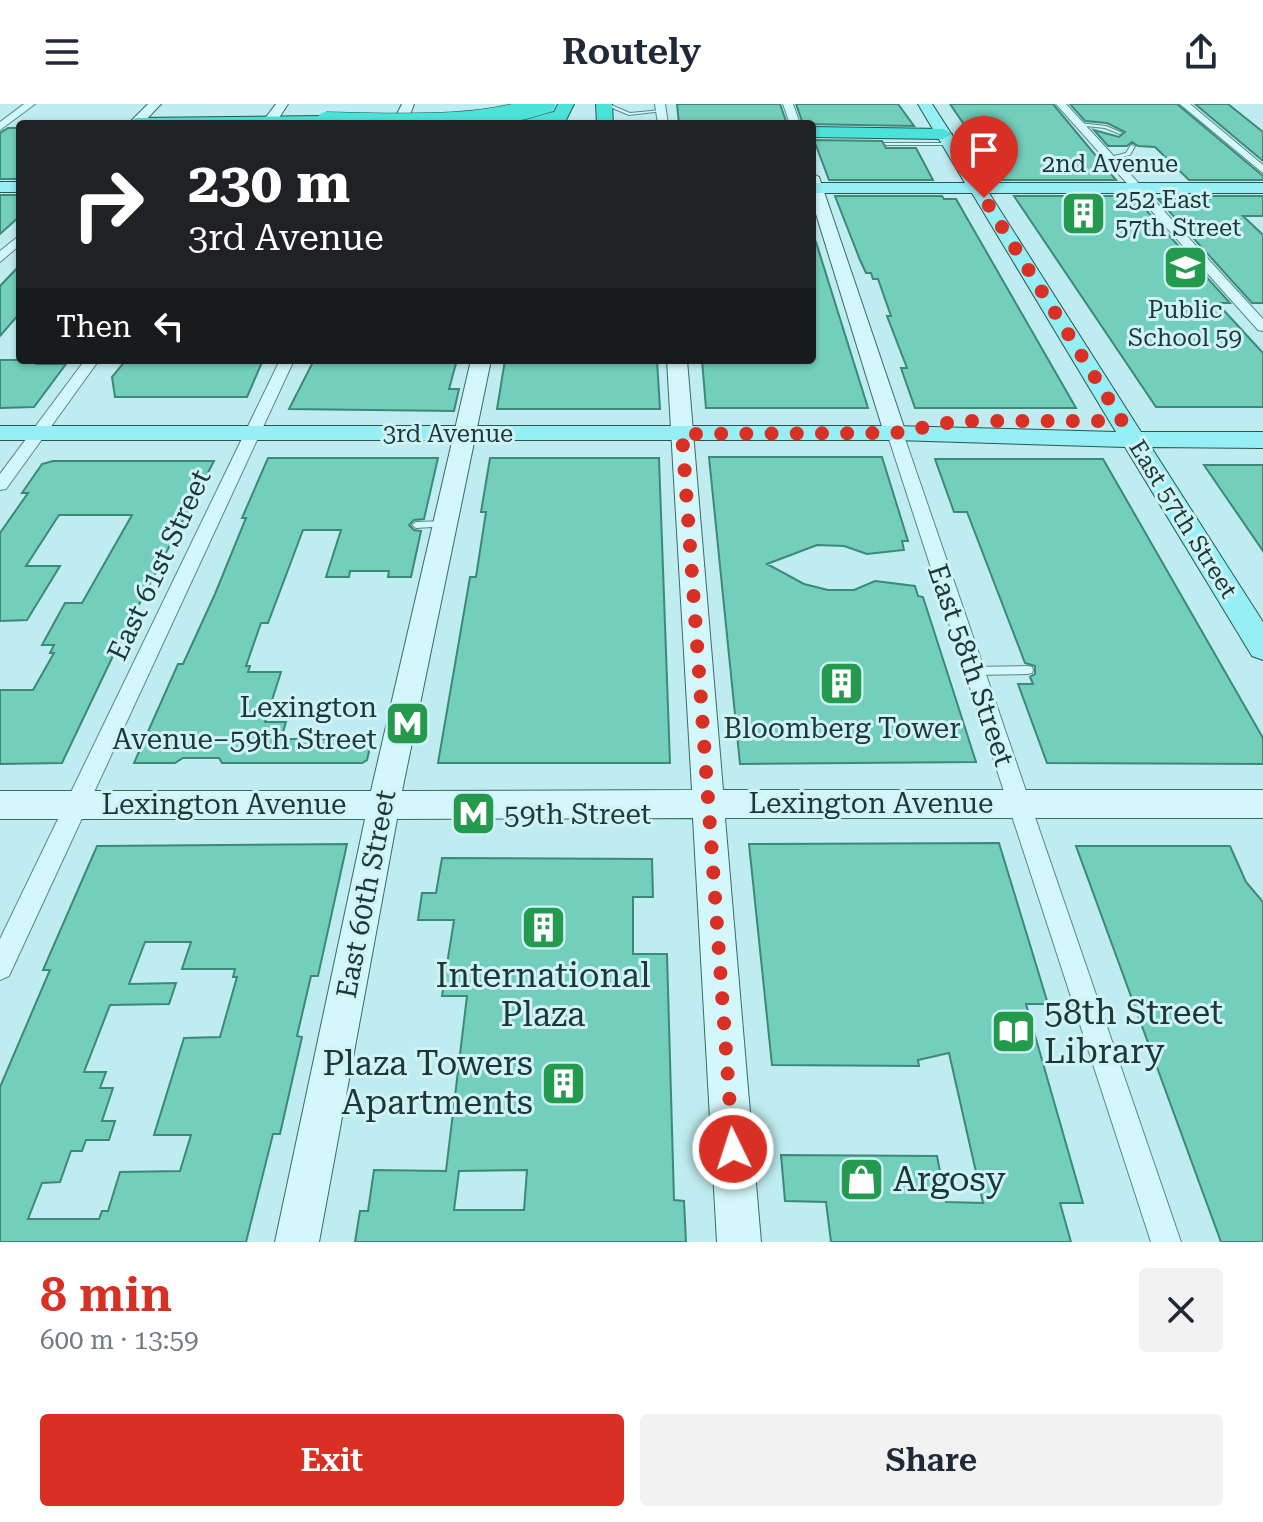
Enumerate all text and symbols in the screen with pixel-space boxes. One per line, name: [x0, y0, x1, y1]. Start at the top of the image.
icon: menu: [40, 30, 84, 74]
icon: share: [1179, 30, 1223, 74]
text: Routely: [562, 31, 701, 73]
pin: [950, 116, 1018, 198]
icon: arrive: [962, 128, 1006, 172]
text: 230 m: [188, 150, 350, 216]
street label: 2nd Avenue: [1042, 150, 1178, 178]
icon: right: [56, 152, 160, 256]
place label: 252 East 57th Street: [1115, 186, 1241, 242]
building icon: 252 East 57th Street: [1060, 190, 1108, 238]
text: 3rd Avenue: [188, 217, 384, 259]
school or university icon: Public School 59: [1161, 244, 1209, 292]
place label: Public School 59: [1128, 296, 1242, 352]
icon: left: [147, 304, 191, 348]
text: Then: [56, 309, 131, 344]
street label: 3rd Avenue: [383, 420, 513, 448]
street label: East 57th Street: [1123, 435, 1243, 603]
street label: East 61st Street: [100, 464, 218, 666]
street label: East 58th Street: [921, 560, 1021, 770]
building icon: Bloomberg Tower: [818, 660, 866, 708]
place label: Lexington Avenue–59th Street: [112, 691, 377, 756]
metro station icon: Lexington Avenue–59th Street: [384, 699, 432, 747]
place label: Bloomberg Tower: [723, 712, 961, 745]
street label: East 60th Street: [330, 787, 402, 1001]
street label: Lexington Avenue: [749, 787, 993, 820]
street label: Lexington Avenue: [102, 788, 346, 821]
metro station icon: 59th Street: [449, 790, 497, 838]
place label: 59th Street: [504, 798, 651, 831]
building icon: International Plaza: [519, 903, 567, 951]
place label: International Plaza: [436, 955, 650, 1034]
place label: 58th Street Library: [1044, 992, 1223, 1071]
library icon: 58th Street Library: [989, 1008, 1037, 1056]
place label: Plaza Towers Apartments: [322, 1043, 533, 1122]
building icon: Plaza Towers Apartments: [540, 1059, 588, 1107]
position arrow: [691, 1107, 775, 1191]
shop icon: Argosy: [838, 1155, 886, 1203]
place label: Argosy: [893, 1159, 1005, 1199]
text: 8 min: [40, 1267, 172, 1323]
button: close: [1139, 1268, 1223, 1352]
text: 600 m · 13:59: [40, 1325, 199, 1355]
button: Exit: [40, 1414, 624, 1506]
button: Share: [640, 1414, 1223, 1506]

